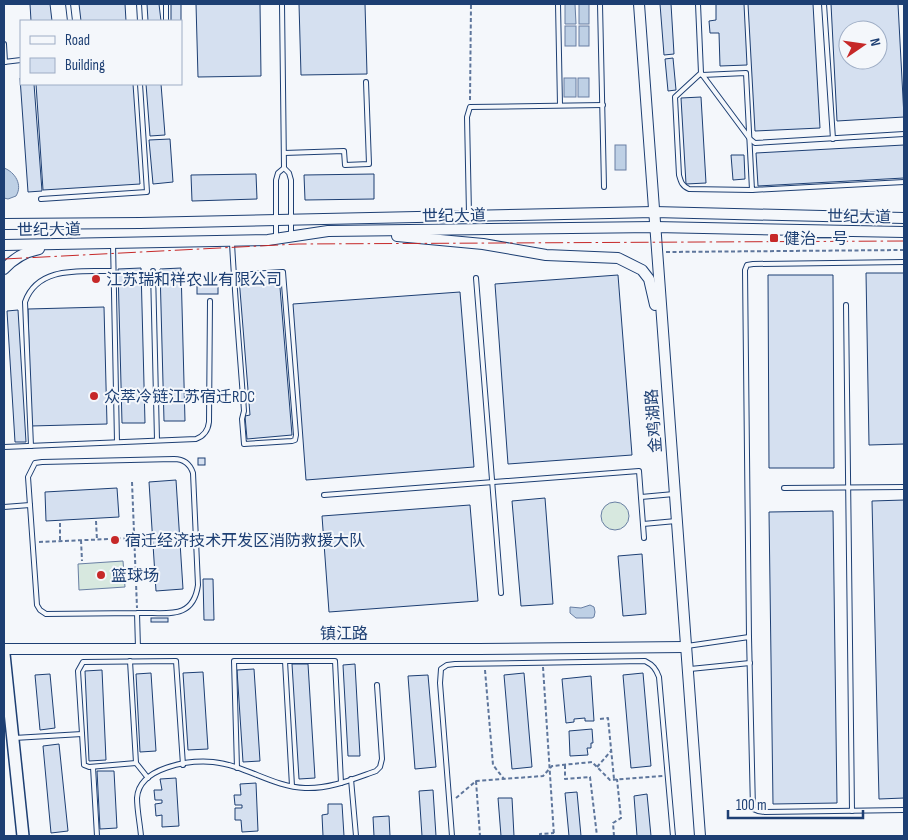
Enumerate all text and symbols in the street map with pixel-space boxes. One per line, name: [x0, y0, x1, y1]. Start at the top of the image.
legend: [20, 20, 182, 85]
north arrow: [838, 20, 888, 70]
text: Road: [65, 31, 90, 50]
text: N: [866, 37, 884, 48]
text: Building: [65, 56, 105, 75]
street label: 世纪大道: [422, 206, 486, 227]
street label: 世纪大道: [827, 207, 891, 228]
street label: 世纪大道: [17, 220, 81, 241]
place label: 健治一号: [784, 230, 848, 249]
marker: 健治一号: [768, 232, 780, 244]
place label: 江苏瑞和祥农业有限公司: [106, 271, 282, 290]
marker: 江苏瑞和祥农业有限公司: [90, 273, 102, 285]
place label: 众萃冷链江苏宿迁RDC: [104, 388, 255, 407]
street label: 金鸡湖路: [643, 388, 666, 453]
marker: 众萃冷链江苏宿迁RDC: [88, 390, 100, 402]
place label: 宿迁经济技术开发区消防救援大队: [125, 532, 365, 551]
marker: 宿迁经济技术开发区消防救援大队: [109, 534, 121, 546]
place label: 篮球场: [111, 567, 159, 586]
marker: 篮球场: [95, 569, 107, 581]
street label: 镇江路: [320, 625, 368, 644]
scale bar: [728, 788, 863, 820]
text: 100 m: [736, 796, 767, 815]

